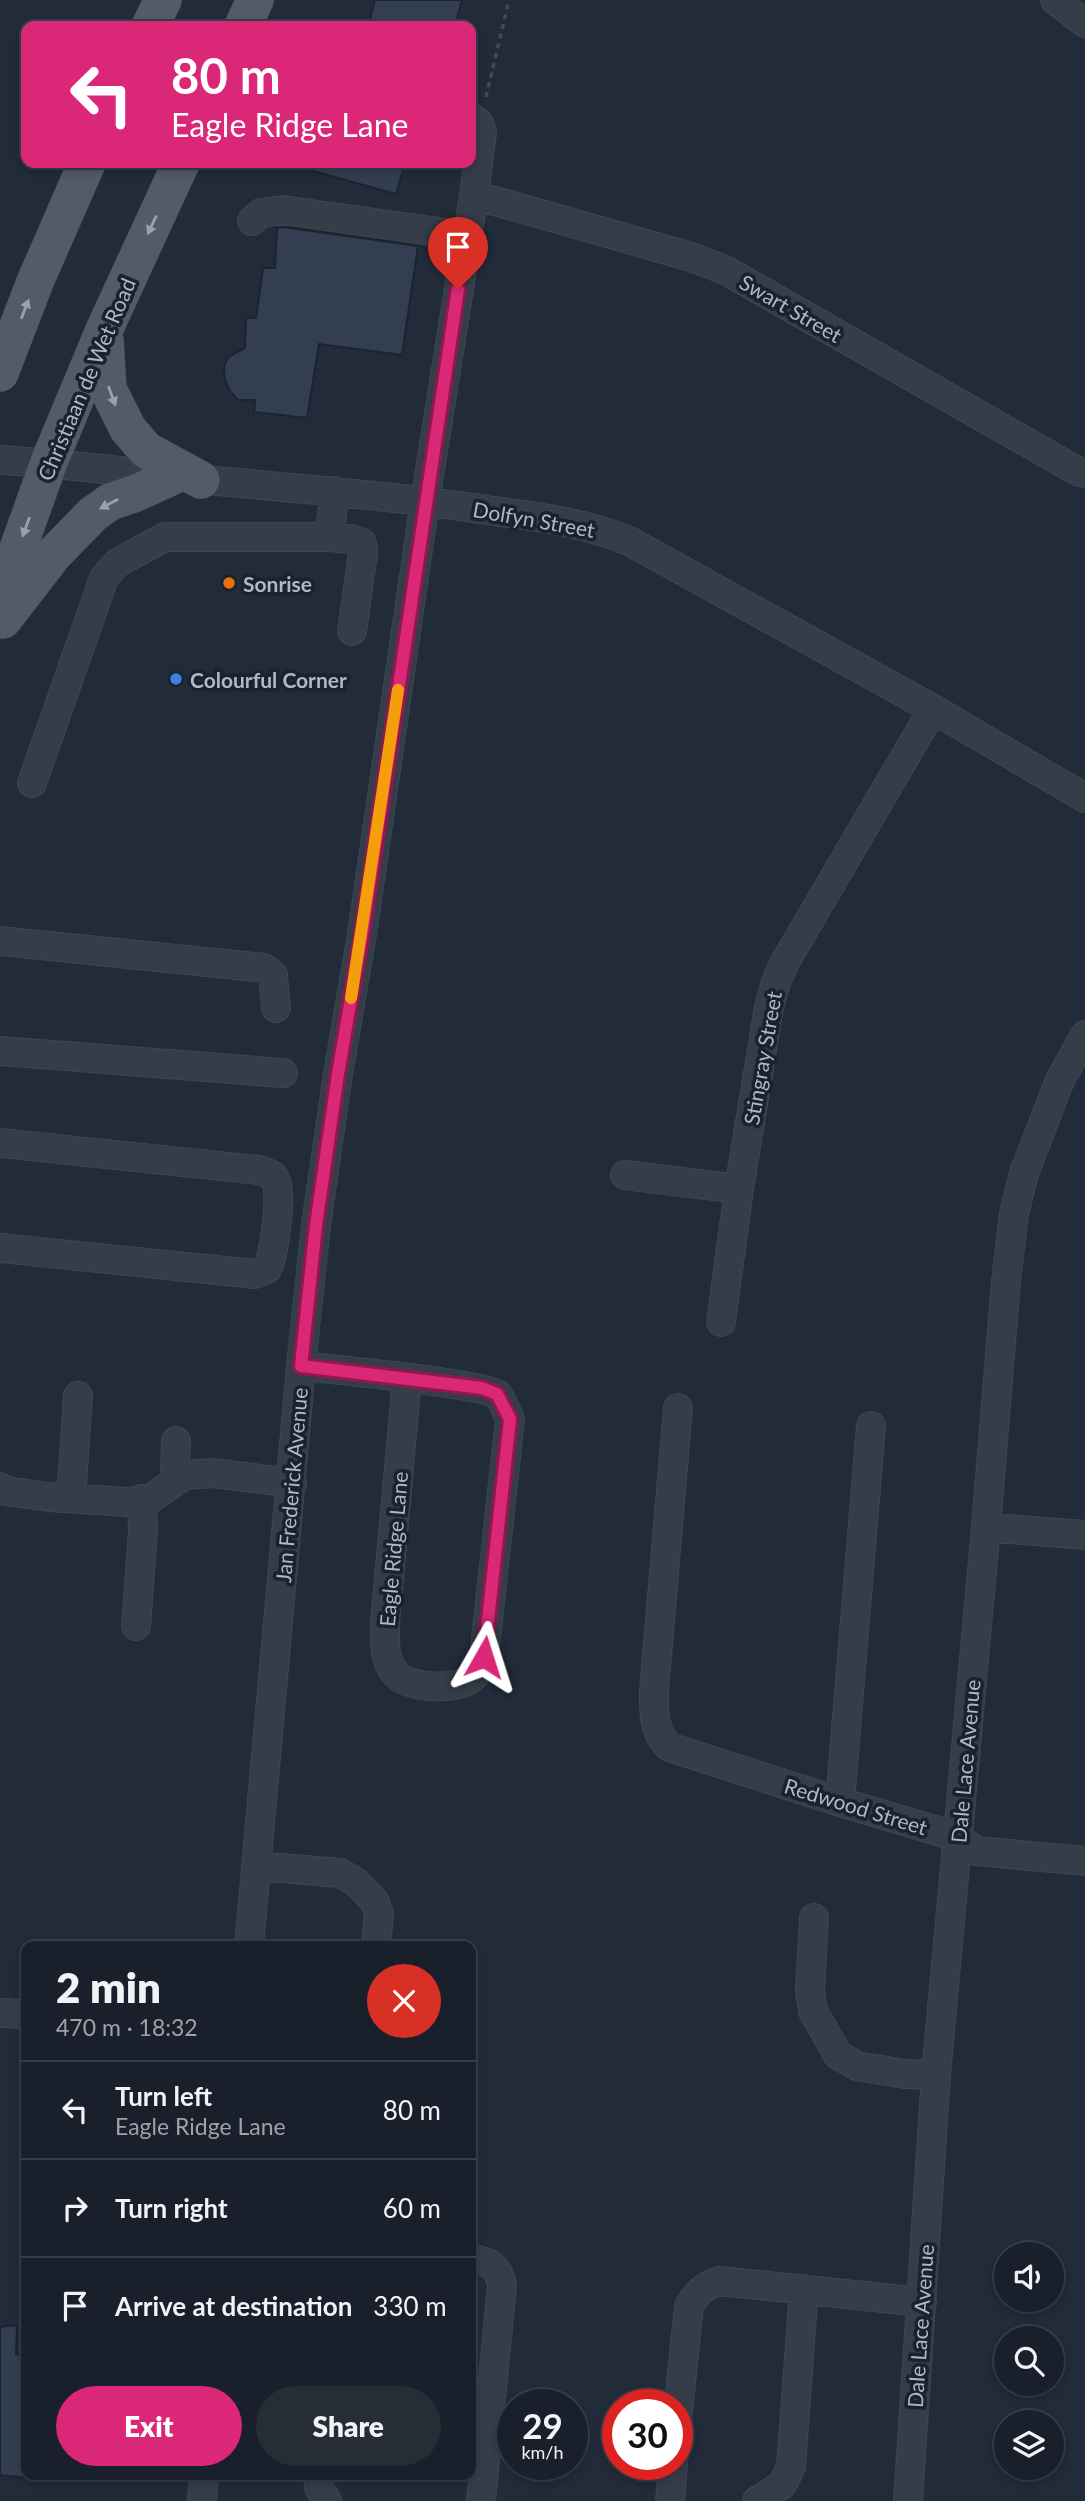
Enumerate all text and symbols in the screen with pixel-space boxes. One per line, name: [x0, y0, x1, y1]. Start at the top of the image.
text: 80 m: [171, 46, 281, 104]
icon: left: [56, 49, 147, 140]
text: Eagle Ridge Lane: [171, 105, 408, 144]
one-way arrow: [146, 215, 158, 235]
pin: [428, 217, 488, 289]
icon: arrive: [439, 228, 477, 266]
street label: Swart Street: [736, 269, 847, 347]
street label: Christiaan de Wet Road: [32, 274, 140, 484]
one-way arrow: [19, 298, 30, 319]
one-way arrow: [106, 385, 117, 406]
street label: Dolfyn Street: [471, 496, 597, 542]
one-way arrow: [99, 499, 119, 510]
one-way arrow: [20, 516, 31, 537]
place label: Sonrise: [243, 571, 312, 596]
marker: Sonrise: [221, 575, 237, 591]
place label: Colourful Corner: [190, 667, 347, 692]
marker: Colourful Corner: [168, 671, 184, 687]
street label: Stingray Street: [738, 989, 786, 1127]
street label: Jan Frederick Avenue: [270, 1386, 312, 1584]
street label: Eagle Ridge Lane: [374, 1470, 412, 1628]
position arrow: [447, 1620, 521, 1694]
street label: Dale Lace Avenue: [945, 1678, 985, 1844]
street label: Redwood Street: [782, 1772, 931, 1840]
text: 2 min: [56, 1962, 161, 2012]
button: close: [367, 1964, 441, 2038]
text: 470 m · 18:32: [56, 2013, 198, 2041]
text: Turn left: [115, 2080, 212, 2112]
icon: left: [56, 2091, 94, 2129]
text: 80 m: [383, 2094, 441, 2126]
text: Eagle Ridge Lane: [115, 2112, 286, 2140]
icon: right: [56, 2189, 94, 2227]
text: Turn right: [115, 2192, 228, 2224]
text: 60 m: [383, 2192, 441, 2224]
map controls: [994, 2242, 1064, 2480]
button: sound: [994, 2242, 1064, 2312]
street label: Dale Lace Avenue: [902, 2243, 938, 2409]
icon: arrive: [56, 2287, 94, 2325]
text: Arrive at destination: [115, 2290, 352, 2322]
text: 330 m: [373, 2290, 447, 2322]
button: search: [994, 2326, 1064, 2396]
button: Exit: [56, 2386, 242, 2466]
button: Share: [256, 2386, 441, 2466]
speed limit sign: 30: [602, 2389, 693, 2480]
text: 29: [522, 2404, 563, 2446]
button: layers: [994, 2410, 1064, 2480]
text: km/h: [521, 2441, 564, 2463]

